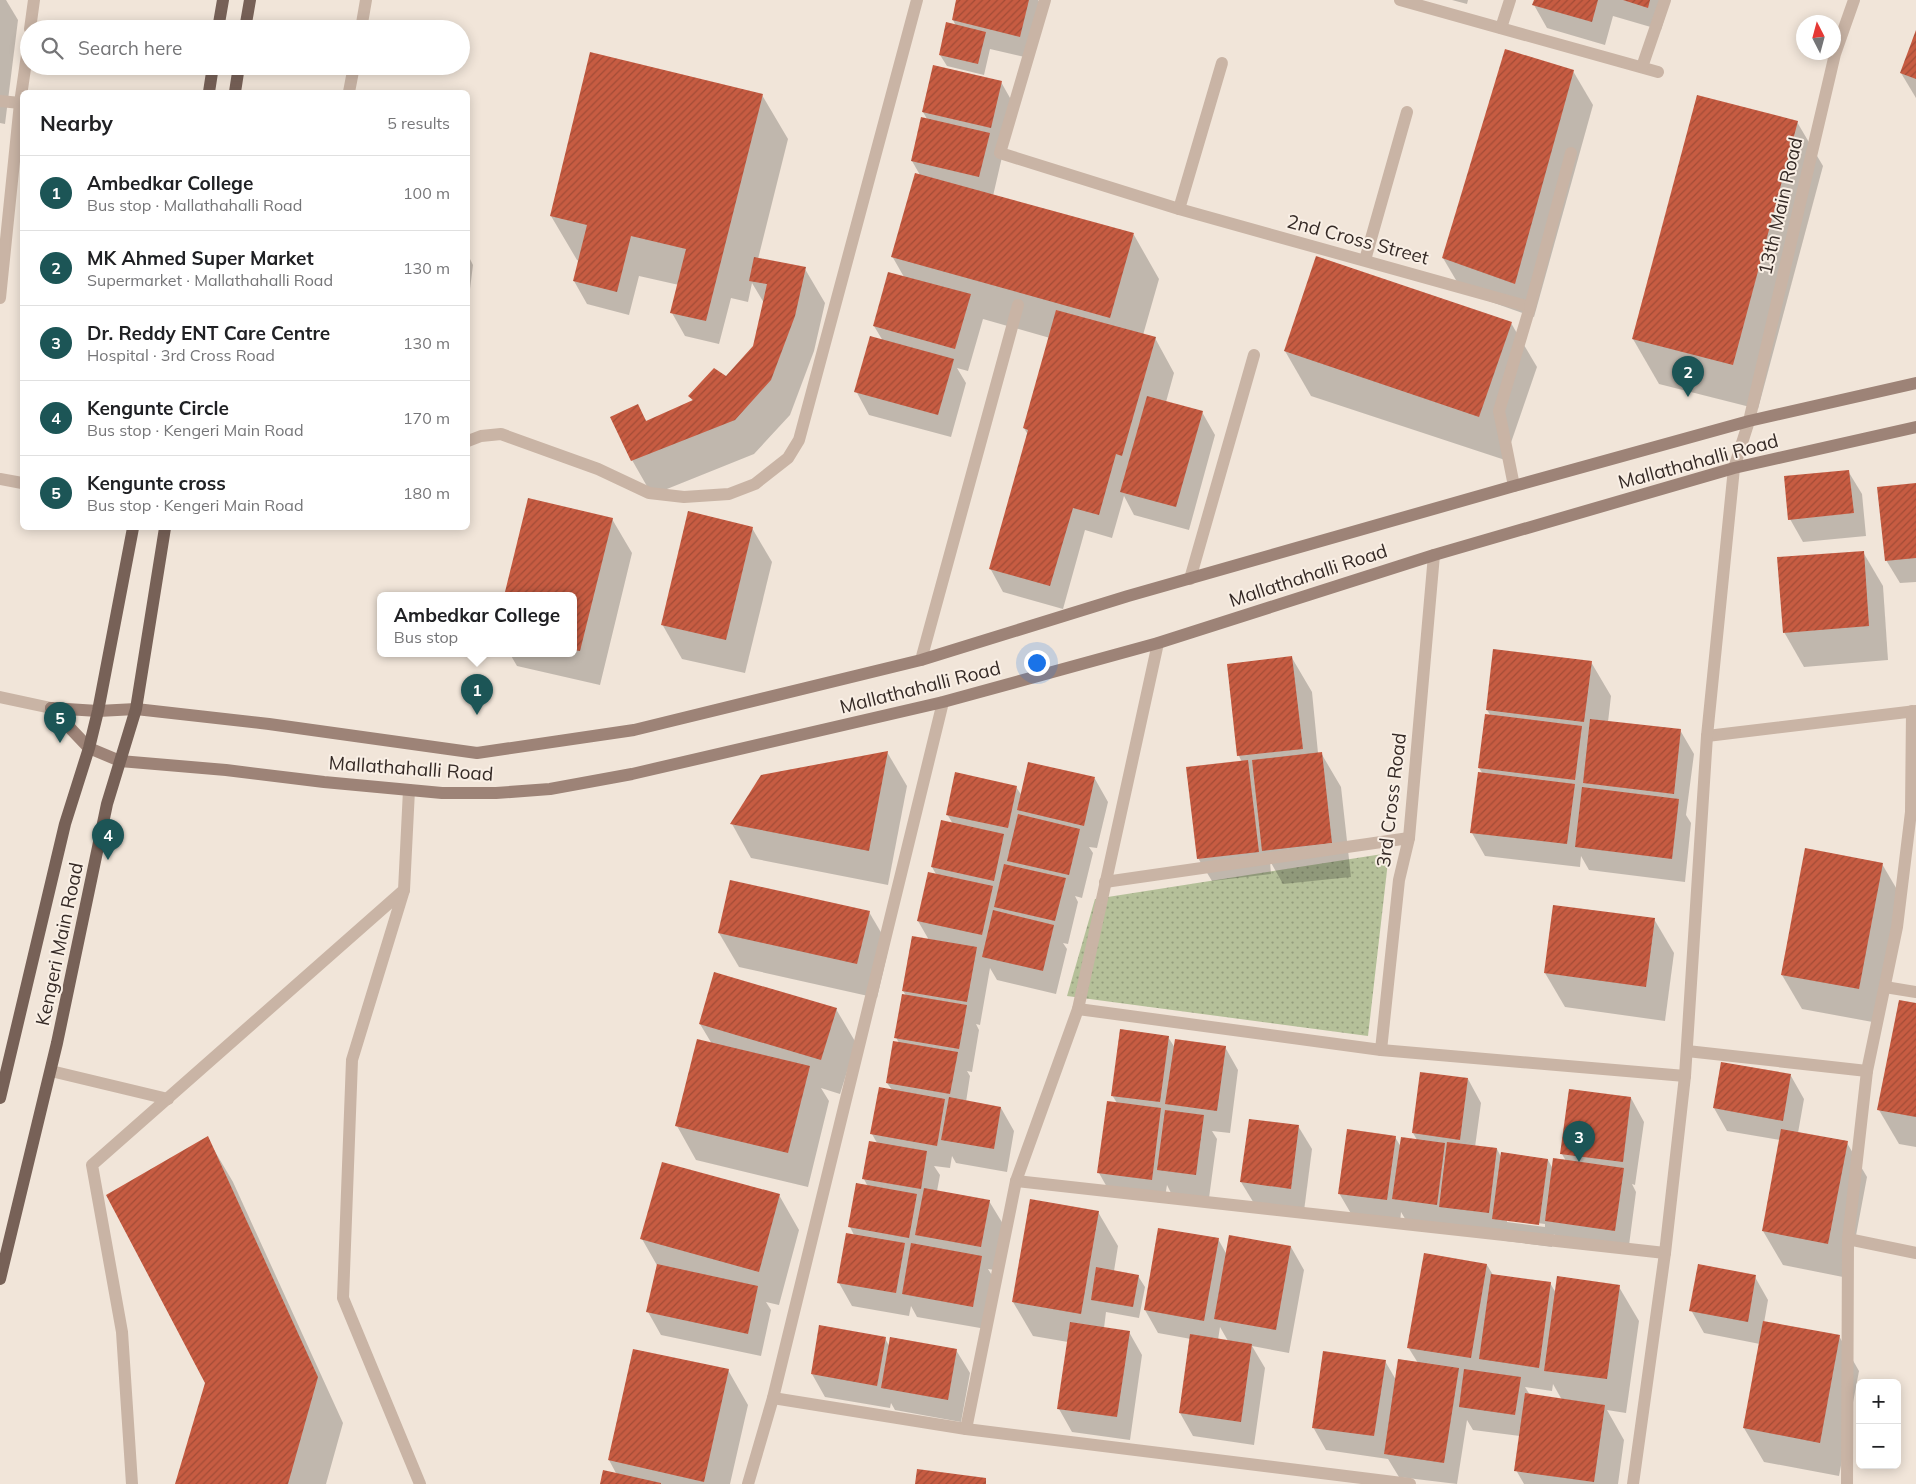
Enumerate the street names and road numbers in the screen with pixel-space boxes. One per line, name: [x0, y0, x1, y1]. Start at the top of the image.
street label: 13th Main Road: [1753, 135, 1807, 277]
street label: 2nd Cross Street: [1284, 209, 1432, 270]
street label: Mallathahalli Road: [1615, 428, 1781, 494]
street label: Mallathahalli Road: [1226, 538, 1390, 612]
street label: Mallathahalli Road: [837, 655, 1003, 719]
street label: 3rd Cross Road: [1371, 731, 1411, 869]
street label: Mallathahalli Road: [328, 750, 494, 786]
street label: Kengeri Main Road: [30, 860, 88, 1028]

